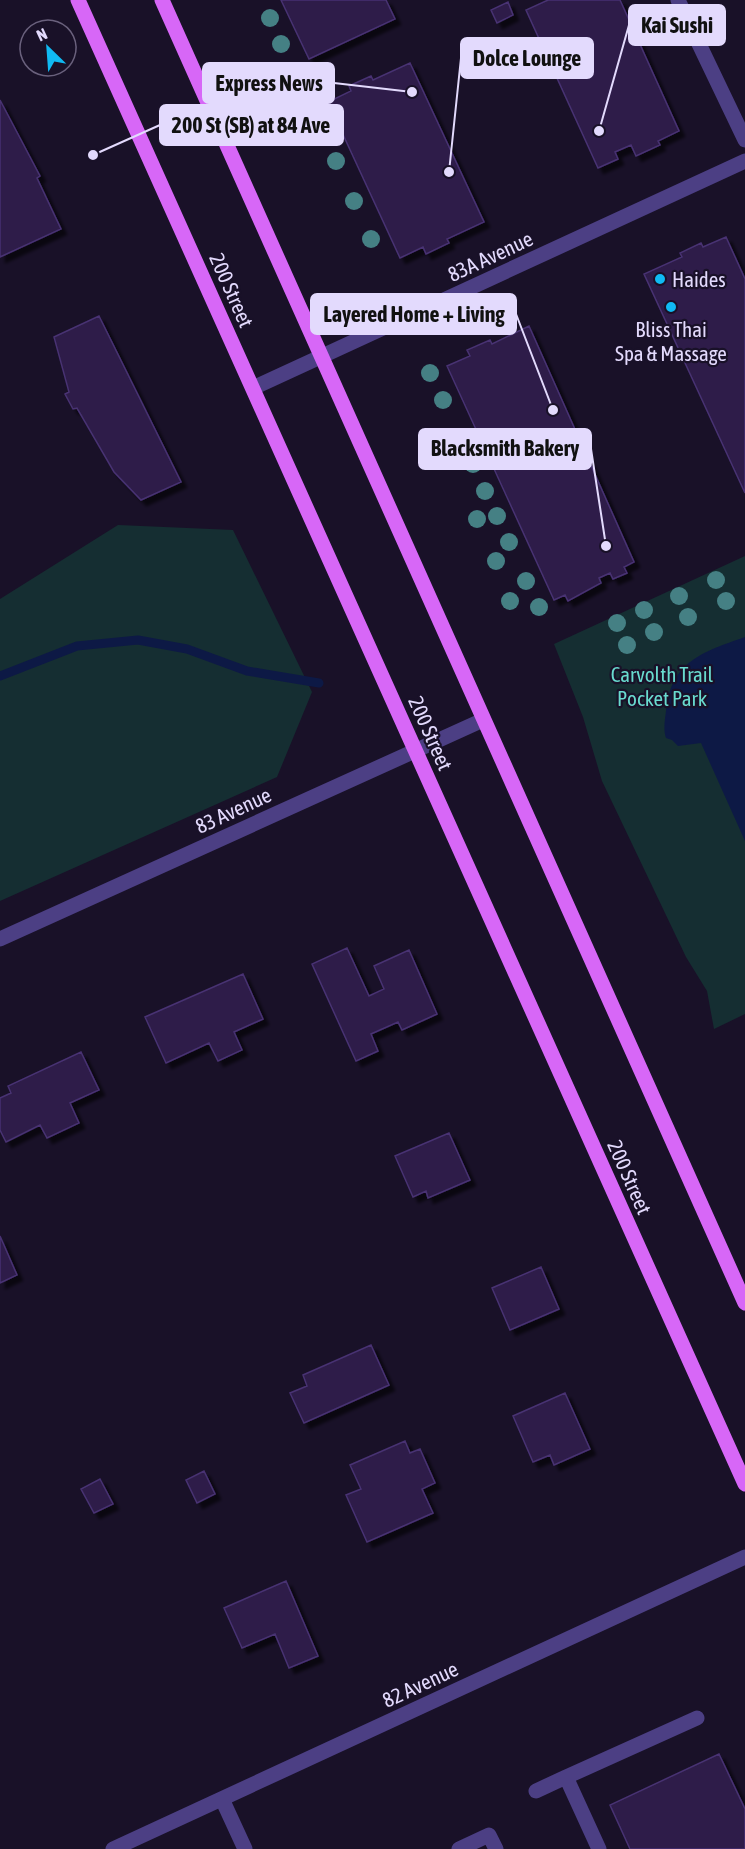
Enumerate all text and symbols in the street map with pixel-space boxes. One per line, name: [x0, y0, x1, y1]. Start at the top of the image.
callout: Kai Sushi: [629, 5, 725, 45]
text: Kai Sushi: [641, 12, 713, 38]
north arrow: [18, 18, 78, 78]
text: N: [34, 24, 50, 45]
callout: Dolce Lounge: [461, 38, 593, 78]
text: Dolce Lounge: [473, 45, 581, 71]
callout: Express News: [203, 63, 334, 103]
text: Express News: [215, 70, 323, 96]
callout: 200 St (SB) at 84 Ave: [160, 105, 343, 145]
text: 200 St (SB) at 84 Ave: [172, 112, 330, 138]
street label: 83A Avenue: [444, 226, 536, 286]
street label: 200 Street: [205, 249, 259, 331]
place label: Haides: [672, 267, 726, 291]
marker: Haides: [653, 272, 667, 286]
callout: Layered Home + Living: [311, 294, 516, 334]
marker: Bliss Thai Spa & Massage: [664, 300, 678, 314]
text: Layered Home + Living: [323, 301, 505, 327]
place label: Bliss Thai Spa & Massage: [615, 317, 727, 365]
callout: Blacksmith Bakery: [419, 429, 591, 469]
text: Blacksmith Bakery: [431, 435, 579, 461]
park label: Carvolth Trail Pocket Park: [611, 662, 714, 710]
street label: 200 Street: [404, 692, 458, 774]
street label: 83 Avenue: [191, 782, 275, 838]
street label: 200 Street: [603, 1136, 657, 1218]
street label: 82 Avenue: [378, 1656, 462, 1712]

